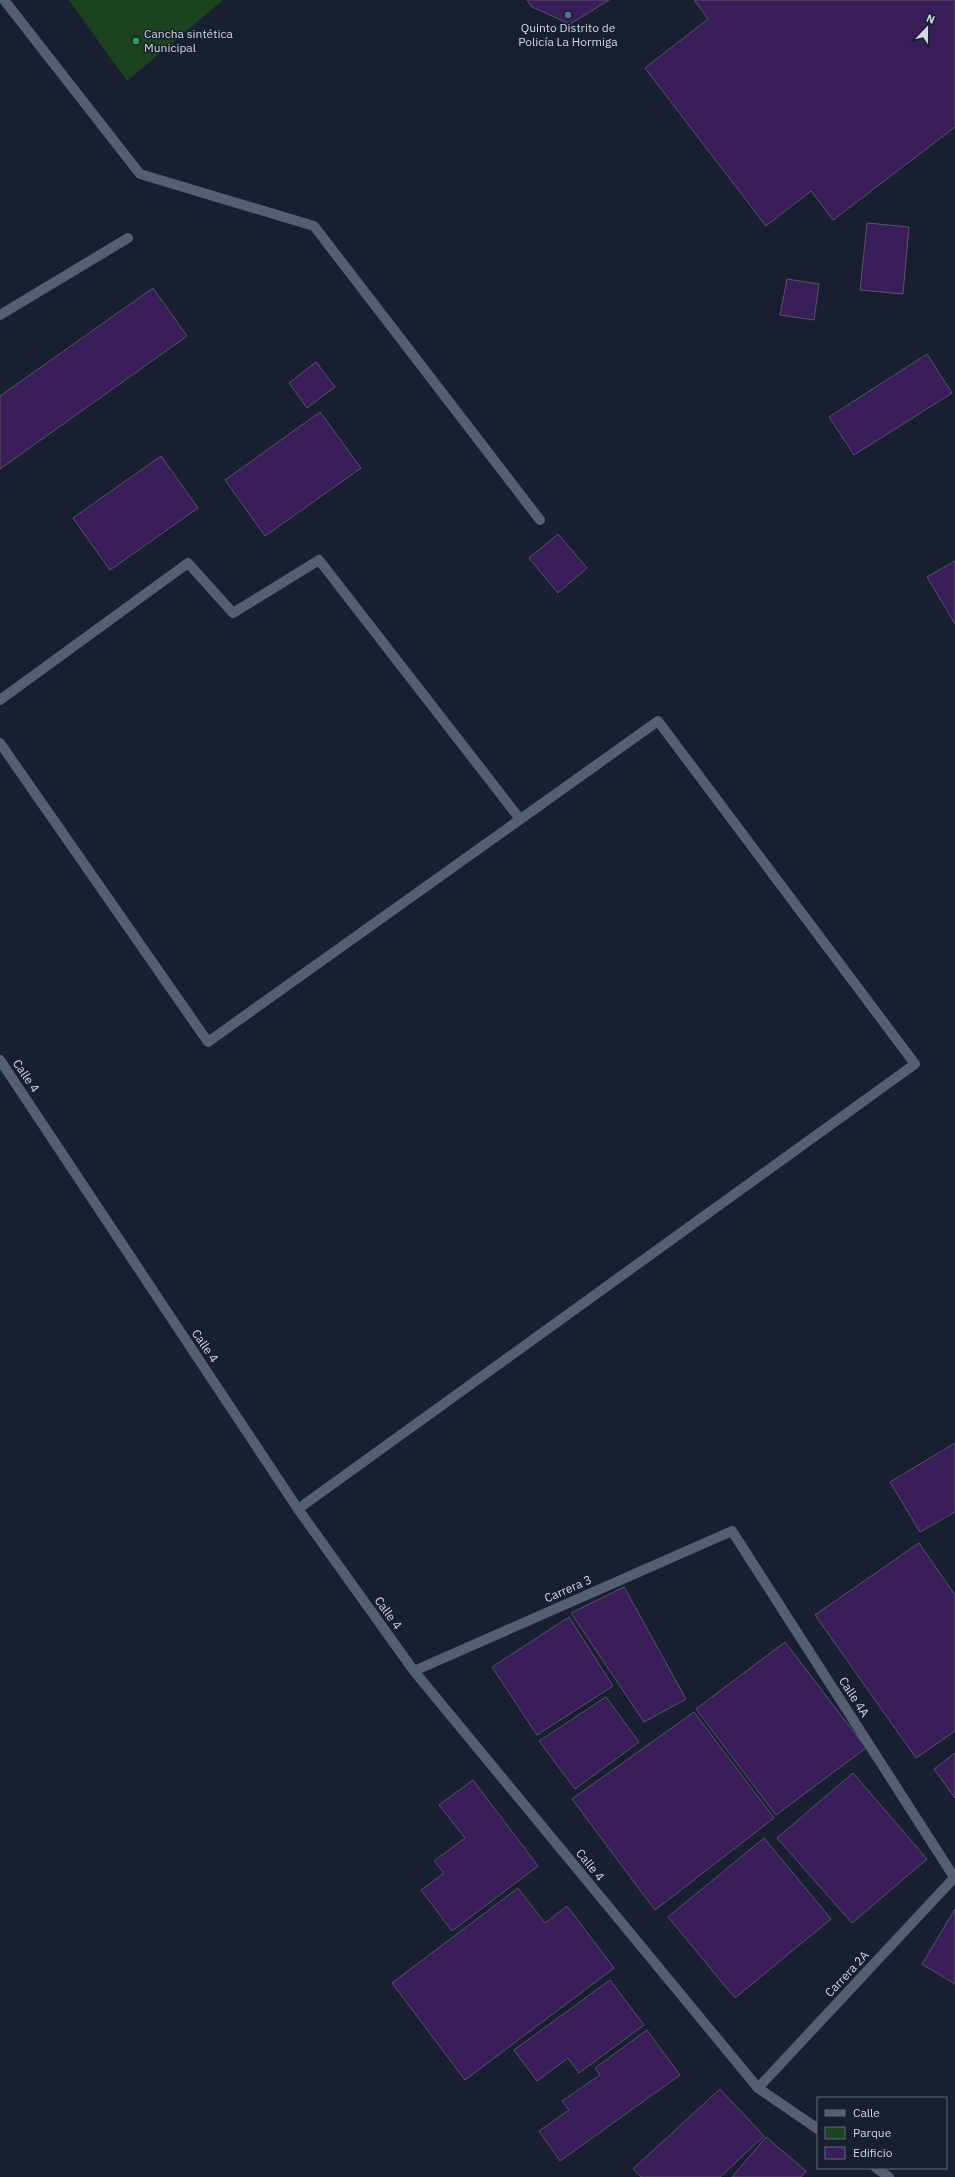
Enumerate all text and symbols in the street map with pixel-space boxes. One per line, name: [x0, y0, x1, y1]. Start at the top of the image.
north arrow: [907, 8, 947, 48]
marker: Quinto Distrito de Policía La Hormiga: [563, 10, 573, 20]
text: N: [924, 11, 937, 27]
place label: Quinto Distrito de Policía La Hormiga: [518, 20, 618, 49]
place label: Cancha sintética Municipal: [144, 26, 233, 55]
marker: Cancha sintética Municipal: [131, 36, 141, 46]
street label: Calle 4: [10, 1056, 43, 1095]
street label: Calle 4: [189, 1326, 222, 1365]
street label: Carrera 3: [542, 1572, 594, 1606]
street label: Calle 4: [371, 1593, 405, 1632]
street label: Calle 4A: [836, 1674, 873, 1720]
street label: Calle 4: [573, 1846, 608, 1884]
street label: Carrera 2A: [821, 1947, 872, 2000]
legend: [817, 2097, 947, 2169]
text: Calle: [853, 2105, 880, 2120]
text: Parque: [853, 2125, 892, 2140]
text: Edificio: [853, 2145, 893, 2160]

